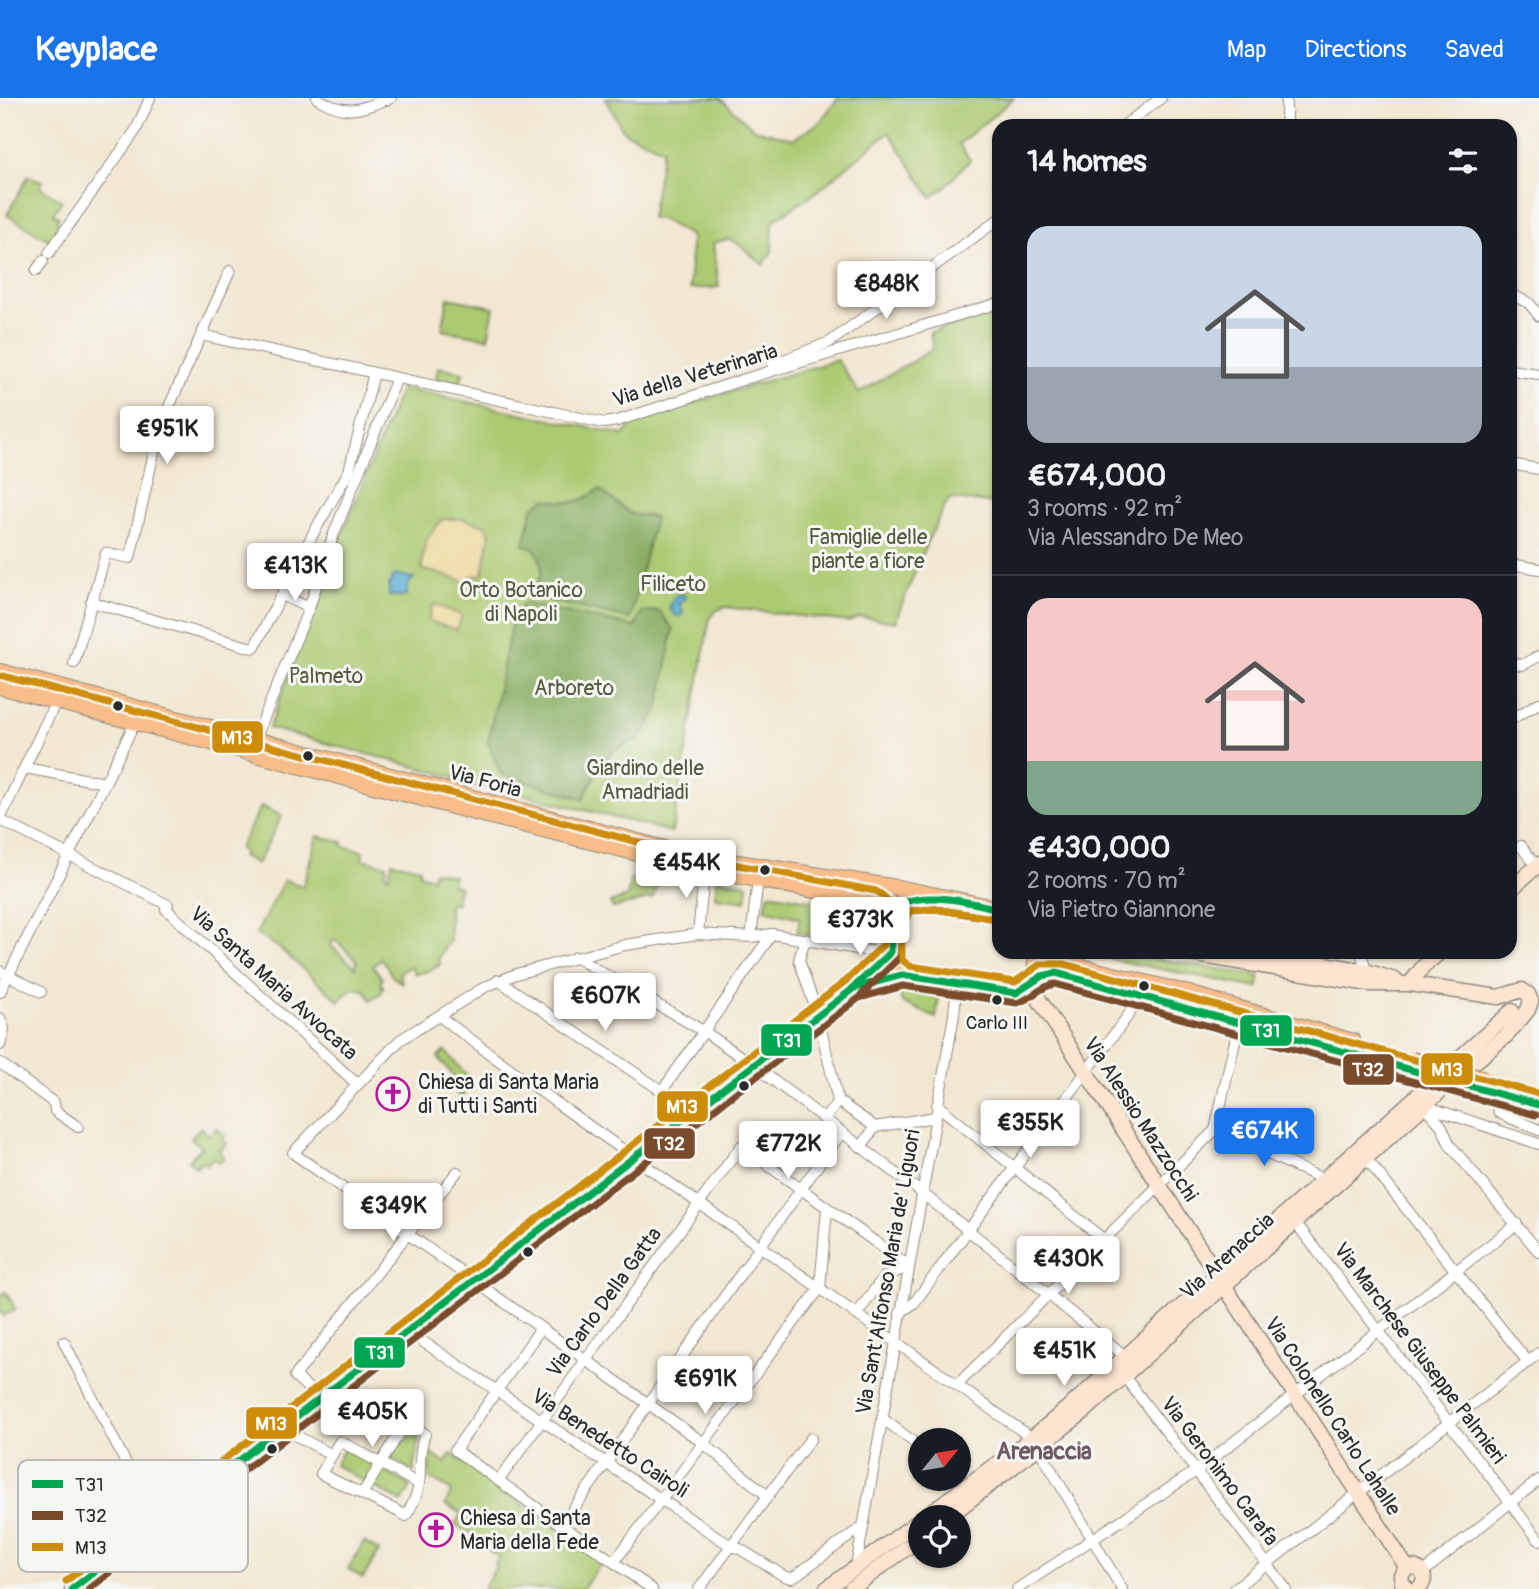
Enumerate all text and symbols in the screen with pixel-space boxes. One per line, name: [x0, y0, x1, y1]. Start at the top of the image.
text: Keyplace: [35, 29, 157, 70]
text: Map: [1227, 35, 1267, 64]
text: Directions: [1305, 35, 1406, 64]
text: Saved: [1444, 35, 1504, 64]
icon: filters: [1444, 142, 1482, 180]
text: 14 homes: [1027, 143, 1147, 180]
pin: €848K: [837, 262, 935, 321]
text: €848K: [853, 269, 919, 298]
icon: home: [1192, 271, 1318, 397]
street label: Via della Veterinaria: [609, 338, 781, 413]
pin: €951K: [118, 406, 216, 466]
text: €951K: [136, 414, 198, 443]
text: €674,000: [1027, 457, 1166, 494]
text: 3 rooms · 92 m²: [1027, 494, 1182, 523]
text: Via Alessandro De Meo: [1027, 523, 1243, 552]
park label: Famiglie delle piante a fiore: [809, 524, 928, 575]
pin: €413K: [246, 544, 344, 603]
text: €413K: [263, 551, 327, 580]
park label: Filiceto: [640, 571, 706, 598]
park label: Orto Botanico di Napoli: [459, 577, 583, 628]
icon: home: [1192, 643, 1318, 769]
park label: Palmeto: [289, 663, 363, 690]
park label: Arboreto: [534, 675, 614, 702]
unlabelled marker: [111, 699, 125, 713]
line badge: M13: [211, 720, 264, 754]
text: M13: [221, 726, 253, 750]
unlabelled marker: [301, 749, 315, 763]
park label: Giardino delle Amadriadi: [586, 755, 704, 806]
street label: Via Foria: [445, 759, 524, 804]
text: €430,000: [1027, 829, 1171, 866]
pin: €454K: [637, 840, 735, 900]
text: €454K: [652, 848, 720, 877]
unlabelled marker: [758, 863, 772, 877]
text: 2 rooms · 70 m²: [1027, 866, 1186, 895]
text: Via Pietro Giannone: [1027, 895, 1215, 924]
pin: €373K: [811, 898, 909, 957]
street label: Via Santa Maria Avvocata: [184, 901, 364, 1066]
text: €373K: [827, 905, 893, 934]
pin: €607K: [556, 974, 654, 1033]
unlabelled marker: [1137, 979, 1151, 993]
text: €607K: [570, 981, 640, 1010]
marker: Carlo III: [990, 993, 1004, 1007]
place label: Carlo III: [966, 1011, 1028, 1035]
line badge: T31: [1239, 1014, 1293, 1047]
text: T31: [1251, 1019, 1280, 1043]
line badge: T31: [760, 1023, 813, 1057]
text: T31: [772, 1029, 801, 1053]
street label: Via Alessio Mazzocchi: [1077, 1032, 1204, 1207]
line badge: M13: [1420, 1052, 1474, 1086]
line badge: T32: [1342, 1053, 1395, 1086]
text: T32: [1351, 1058, 1384, 1082]
text: M13: [1431, 1058, 1463, 1082]
place label: Chiesa di Santa Maria di Tutti i Santi: [418, 1069, 599, 1120]
church icon: Chiesa di Santa Maria di Tutti i Santi: [374, 1075, 412, 1113]
unlabelled marker: [737, 1079, 751, 1093]
line badge: M13: [656, 1090, 709, 1123]
text: M13: [666, 1095, 698, 1119]
pin: €355K: [981, 1100, 1079, 1160]
text: €355K: [997, 1108, 1063, 1137]
pin: €674K: [1215, 1108, 1313, 1168]
text: €674K: [1230, 1116, 1298, 1145]
pin: €772K: [739, 1122, 837, 1181]
line badge: T32: [643, 1127, 696, 1160]
street label: Via Sant'Alfonso Maria de' Liguori: [850, 1127, 927, 1417]
text: €772K: [755, 1129, 821, 1158]
text: T32: [652, 1132, 685, 1156]
pin: €349K: [344, 1184, 442, 1243]
text: €349K: [359, 1191, 427, 1220]
street label: Via Arenaccia: [1175, 1207, 1280, 1306]
street label: Via Carlo Della Gatta: [541, 1222, 668, 1383]
pin: €430K: [1019, 1236, 1117, 1296]
street label: Via Marchese Giuseppe Palmieri: [1327, 1237, 1512, 1470]
text: €430K: [1033, 1244, 1103, 1273]
unlabelled marker: [521, 1245, 535, 1259]
street label: Via Colonello Carlo Lahalle: [1258, 1312, 1407, 1521]
pin: €451K: [1015, 1328, 1113, 1388]
line badge: T31: [353, 1336, 406, 1369]
text: €451K: [1032, 1336, 1096, 1365]
text: T31: [365, 1341, 394, 1365]
pin: €691K: [656, 1356, 754, 1416]
text: €691K: [673, 1364, 737, 1393]
street label: Via Benedetto Cairoli: [526, 1383, 694, 1504]
pin: €405K: [323, 1390, 421, 1449]
street label: Via Geronimo Carafa: [1155, 1391, 1285, 1551]
text: €405K: [337, 1397, 407, 1426]
line badge: M13: [245, 1406, 298, 1440]
text: M13: [255, 1412, 287, 1436]
north arrow: [908, 1428, 971, 1491]
map controls: [908, 1428, 971, 1568]
district label: Arenaccia: [996, 1437, 1092, 1466]
unlabelled marker: [265, 1442, 279, 1456]
legend: [18, 1460, 248, 1572]
text: T31: [75, 1473, 104, 1497]
text: T32: [75, 1504, 107, 1528]
place label: Chiesa di Santa Maria della Fede: [460, 1505, 599, 1556]
button: locate: [908, 1505, 971, 1568]
church icon: Chiesa di Santa Maria della Fede: [417, 1511, 455, 1549]
text: M13: [75, 1536, 107, 1560]

